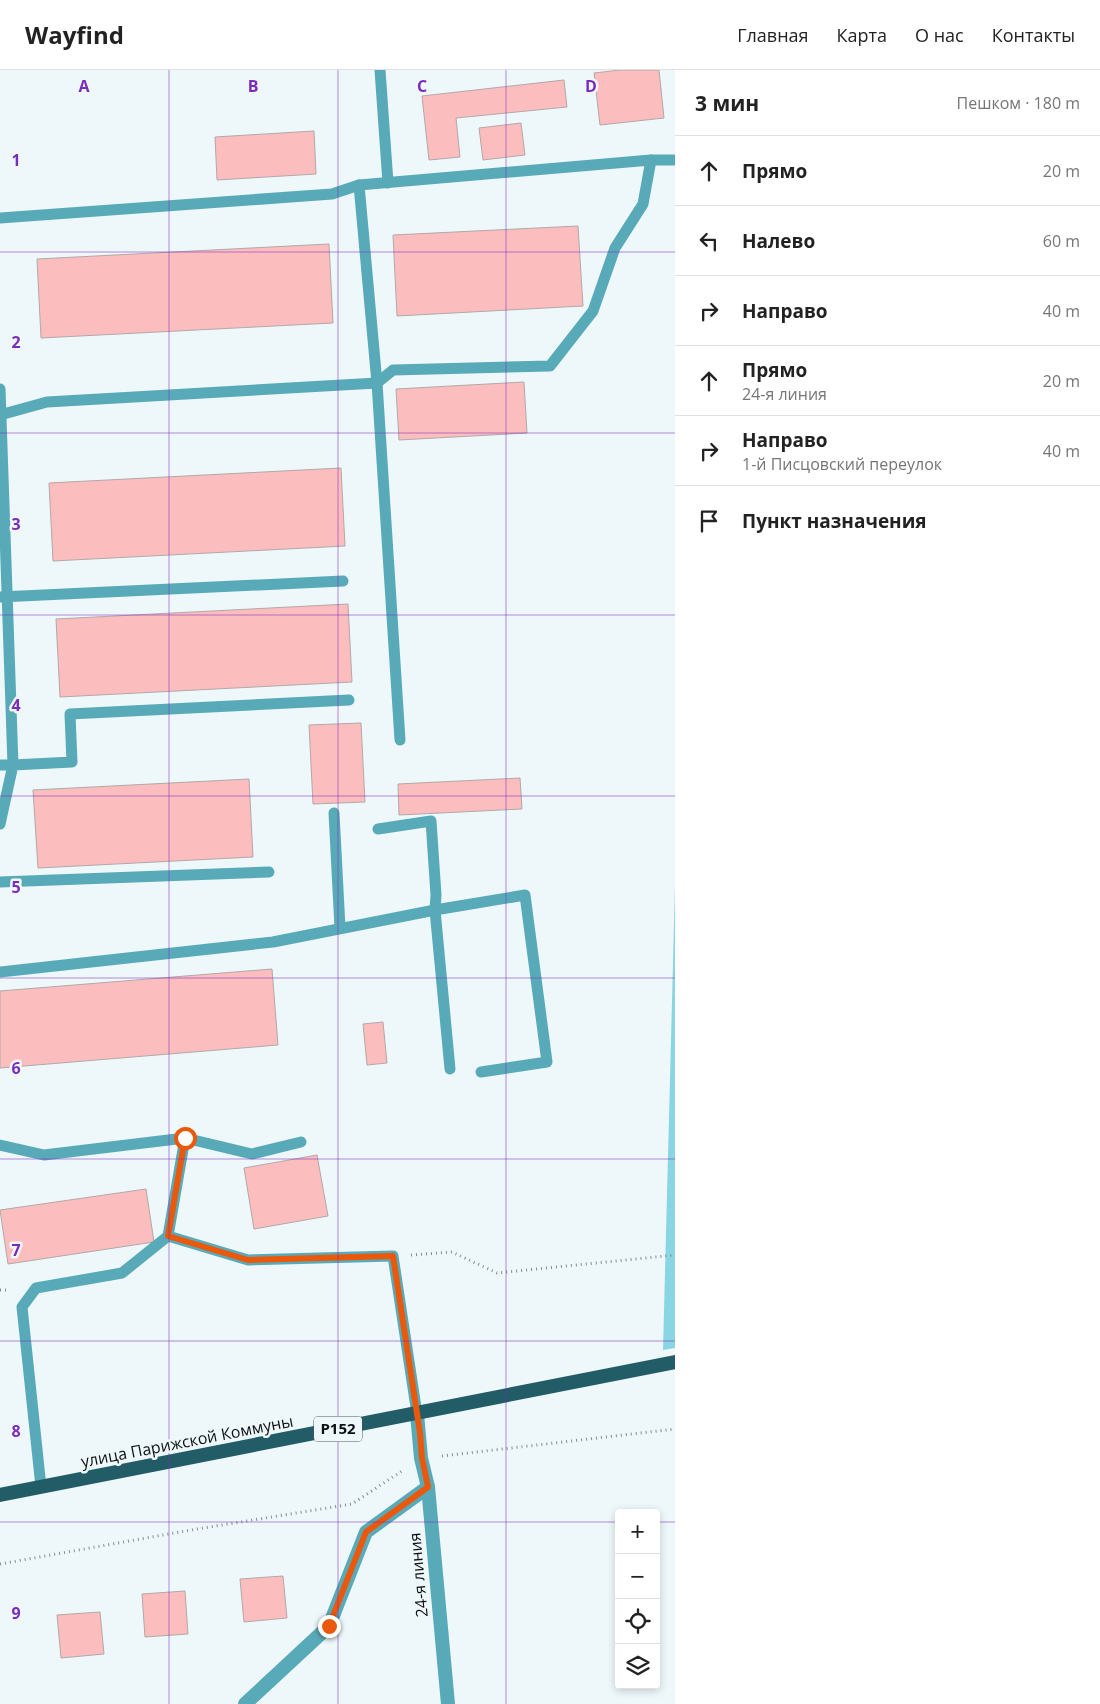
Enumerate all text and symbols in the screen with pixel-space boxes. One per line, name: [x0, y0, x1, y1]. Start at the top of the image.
text: Wayfind: [25, 18, 124, 51]
text: Главная: [737, 23, 809, 47]
text: Карта: [837, 23, 887, 47]
text: О нас: [915, 23, 964, 47]
text: Контакты: [992, 23, 1075, 47]
text: A: [78, 75, 90, 97]
text: B: [248, 75, 258, 97]
text: C: [417, 75, 427, 97]
text: D: [585, 75, 597, 97]
text: 3 мин: [695, 89, 759, 117]
text: Пешком · 180 m: [957, 92, 1080, 114]
text: 1: [11, 149, 21, 171]
icon: ahead: [695, 157, 723, 185]
text: Прямо: [742, 158, 807, 184]
text: 20 m: [1043, 160, 1080, 182]
icon: left: [695, 227, 723, 255]
text: Налево: [742, 228, 815, 254]
text: 60 m: [1043, 230, 1080, 252]
icon: right: [695, 297, 723, 325]
text: Направо: [742, 298, 828, 324]
text: 40 m: [1043, 300, 1080, 322]
text: 2: [11, 331, 21, 353]
text: Прямо: [742, 357, 807, 383]
icon: ahead: [695, 367, 723, 395]
text: 20 m: [1043, 370, 1080, 392]
text: 24-я линия: [742, 383, 827, 405]
text: Направо: [742, 427, 828, 453]
icon: right: [695, 437, 723, 465]
text: 40 m: [1043, 440, 1080, 462]
text: 1-й Писцовский переулок: [742, 453, 942, 475]
icon: arrive: [695, 507, 723, 535]
text: Пункт назначения: [742, 508, 927, 534]
text: 3: [11, 513, 21, 535]
text: 4: [11, 694, 21, 716]
text: 5: [11, 876, 21, 898]
text: 6: [11, 1057, 21, 1079]
route start: [174, 1127, 197, 1150]
text: 7: [11, 1239, 21, 1261]
street label: улица Парижской Коммуны: [79, 1410, 295, 1472]
road number: Р152: [314, 1416, 362, 1442]
text: 8: [11, 1420, 21, 1442]
map controls: [615, 1509, 660, 1689]
button: +: [615, 1509, 660, 1554]
street label: 24-я линия: [403, 1532, 433, 1618]
button: −: [615, 1554, 660, 1599]
button: locate: [615, 1599, 660, 1644]
text: 9: [11, 1602, 21, 1624]
route end: [318, 1615, 341, 1638]
button: layers: [615, 1644, 660, 1689]

